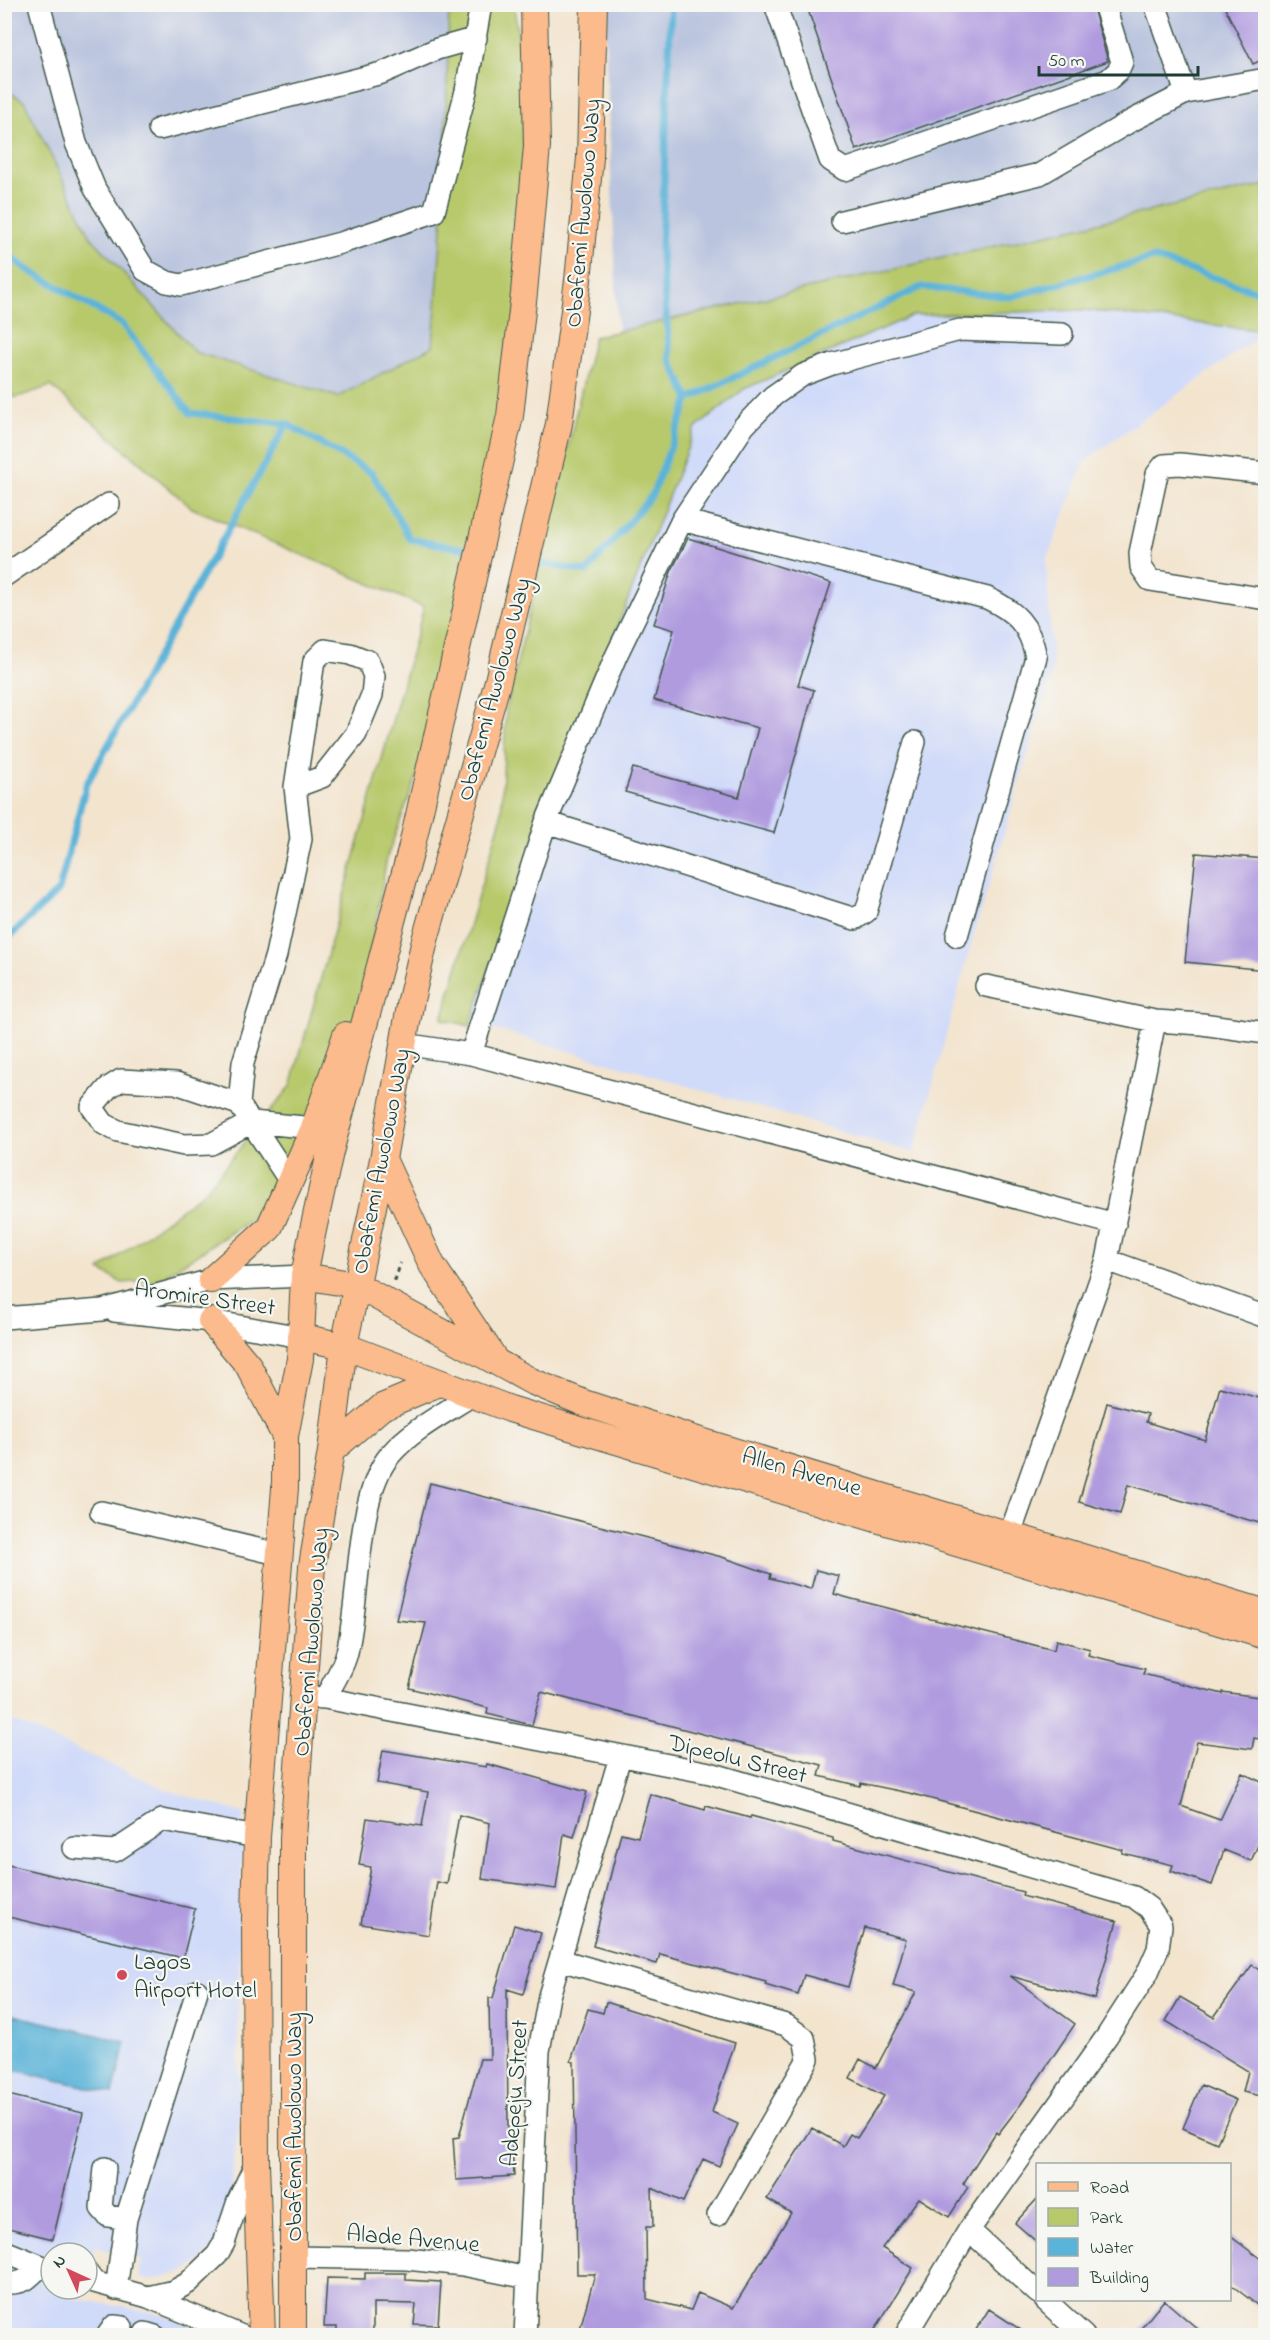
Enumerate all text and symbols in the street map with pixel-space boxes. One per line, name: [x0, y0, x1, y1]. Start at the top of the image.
scale bar: [1039, 39, 1198, 77]
text: 50 m: [1048, 49, 1085, 75]
street label: Obafemi Awolowo Way: [557, 97, 613, 329]
street label: Obafemi Awolowo Way: [449, 574, 543, 805]
street label: Obafemi Awolowo Way: [343, 1045, 423, 1278]
street label: Aromire Street: [132, 1272, 278, 1327]
street label: Allen Avenue: [737, 1440, 866, 1507]
street label: Obafemi Awolowo Way: [285, 1526, 341, 1758]
street label: Dipeolu Street: [663, 1726, 810, 1795]
place label: Lagos Airport Hotel: [134, 1946, 257, 2009]
marker: Lagos Airport Hotel: [115, 1968, 129, 1982]
street label: Obafemi Awolowo Way: [278, 2012, 314, 2242]
street label: Adepeju Street: [494, 2018, 539, 2168]
legend: [1036, 2163, 1231, 2301]
text: Road: [1090, 2176, 1129, 2202]
text: Park: [1090, 2206, 1123, 2232]
street label: Alade Avenue: [345, 2217, 481, 2264]
text: Water: [1090, 2236, 1134, 2262]
north arrow: [39, 2241, 99, 2301]
text: N: [47, 2249, 72, 2274]
text: Building: [1089, 2266, 1149, 2293]

